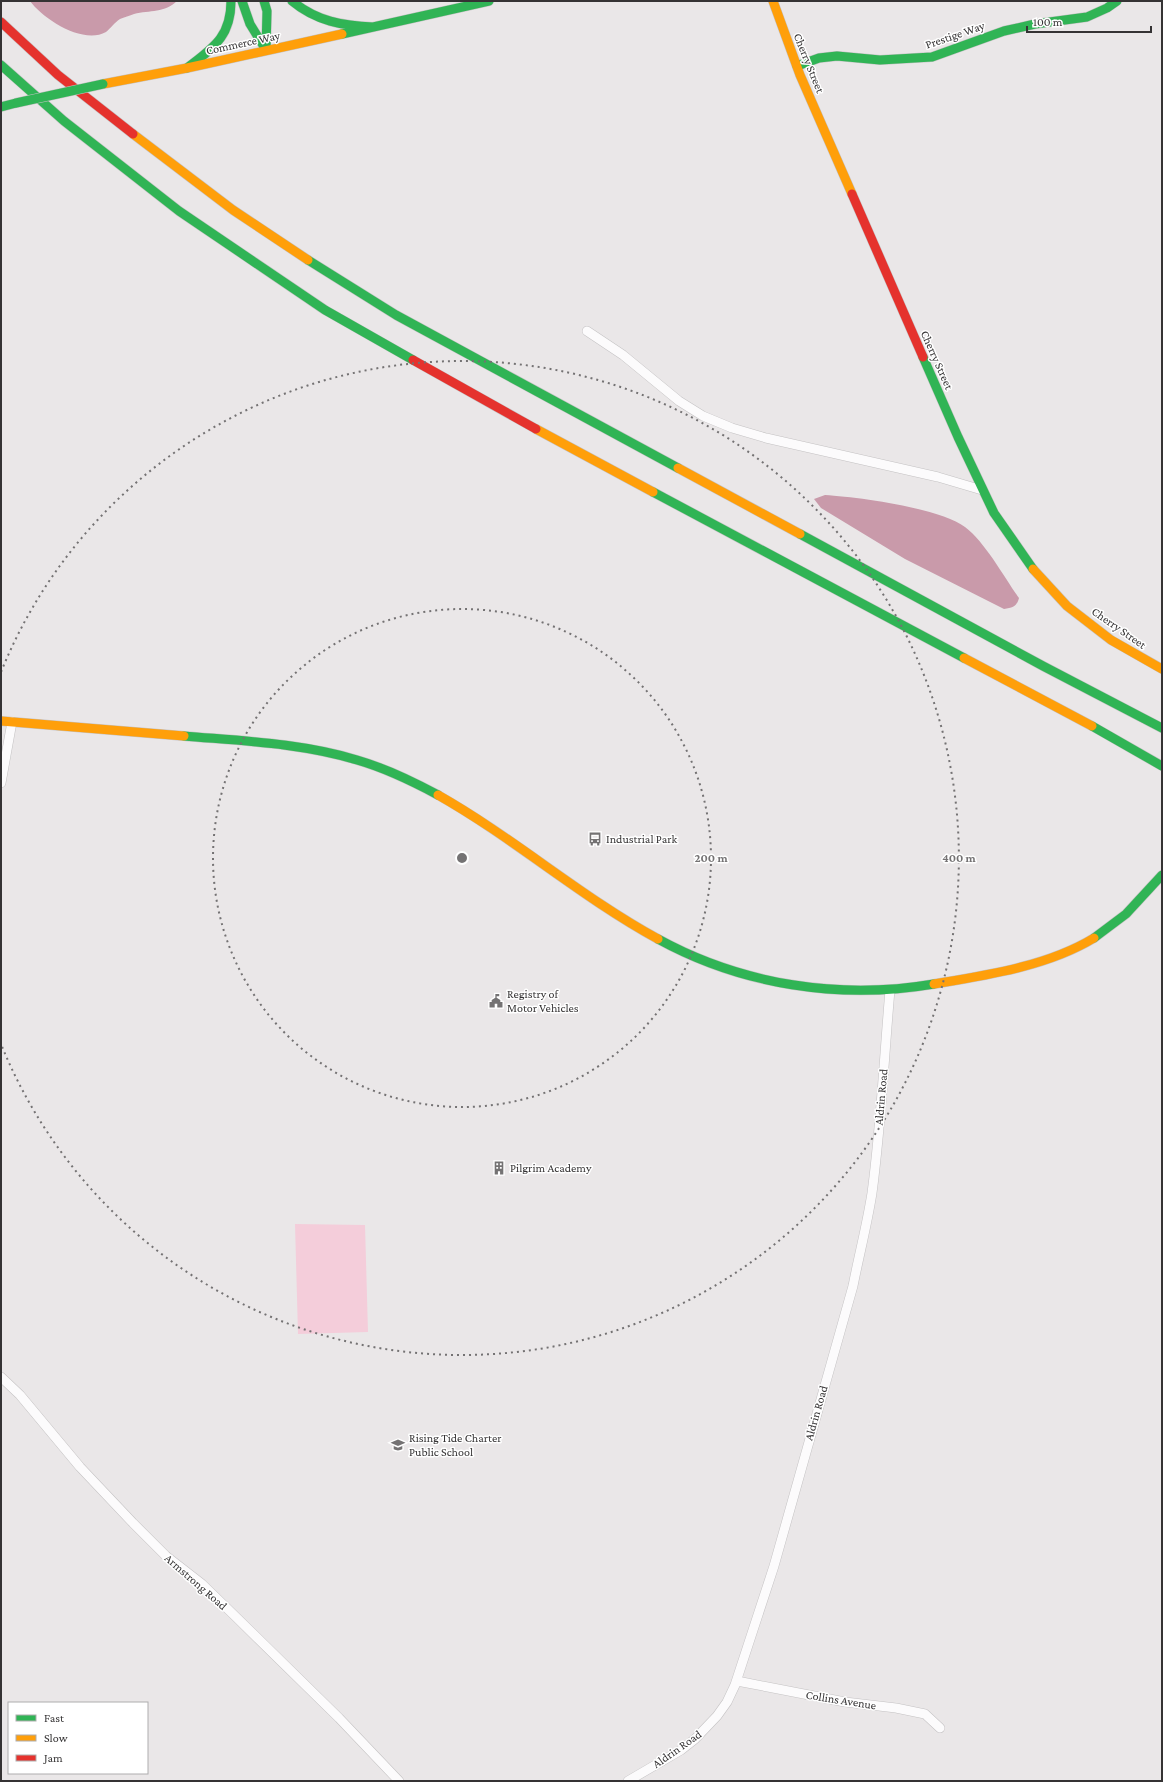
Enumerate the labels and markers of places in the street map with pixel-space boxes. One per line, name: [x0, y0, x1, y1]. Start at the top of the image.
bus stop icon: Industrial Park: [587, 831, 603, 847]
place label: Industrial Park: [606, 832, 677, 846]
centre of rings: [455, 851, 469, 865]
place label: Registry of Motor Vehicles: [507, 987, 579, 1015]
public building icon: Registry of Motor Vehicles: [488, 993, 504, 1009]
building icon: Pilgrim Academy: [491, 1160, 507, 1176]
place label: Pilgrim Academy: [510, 1161, 592, 1175]
place label: Rising Tide Charter Public School: [409, 1431, 502, 1459]
school or university icon: Rising Tide Charter Public School: [390, 1437, 406, 1453]

